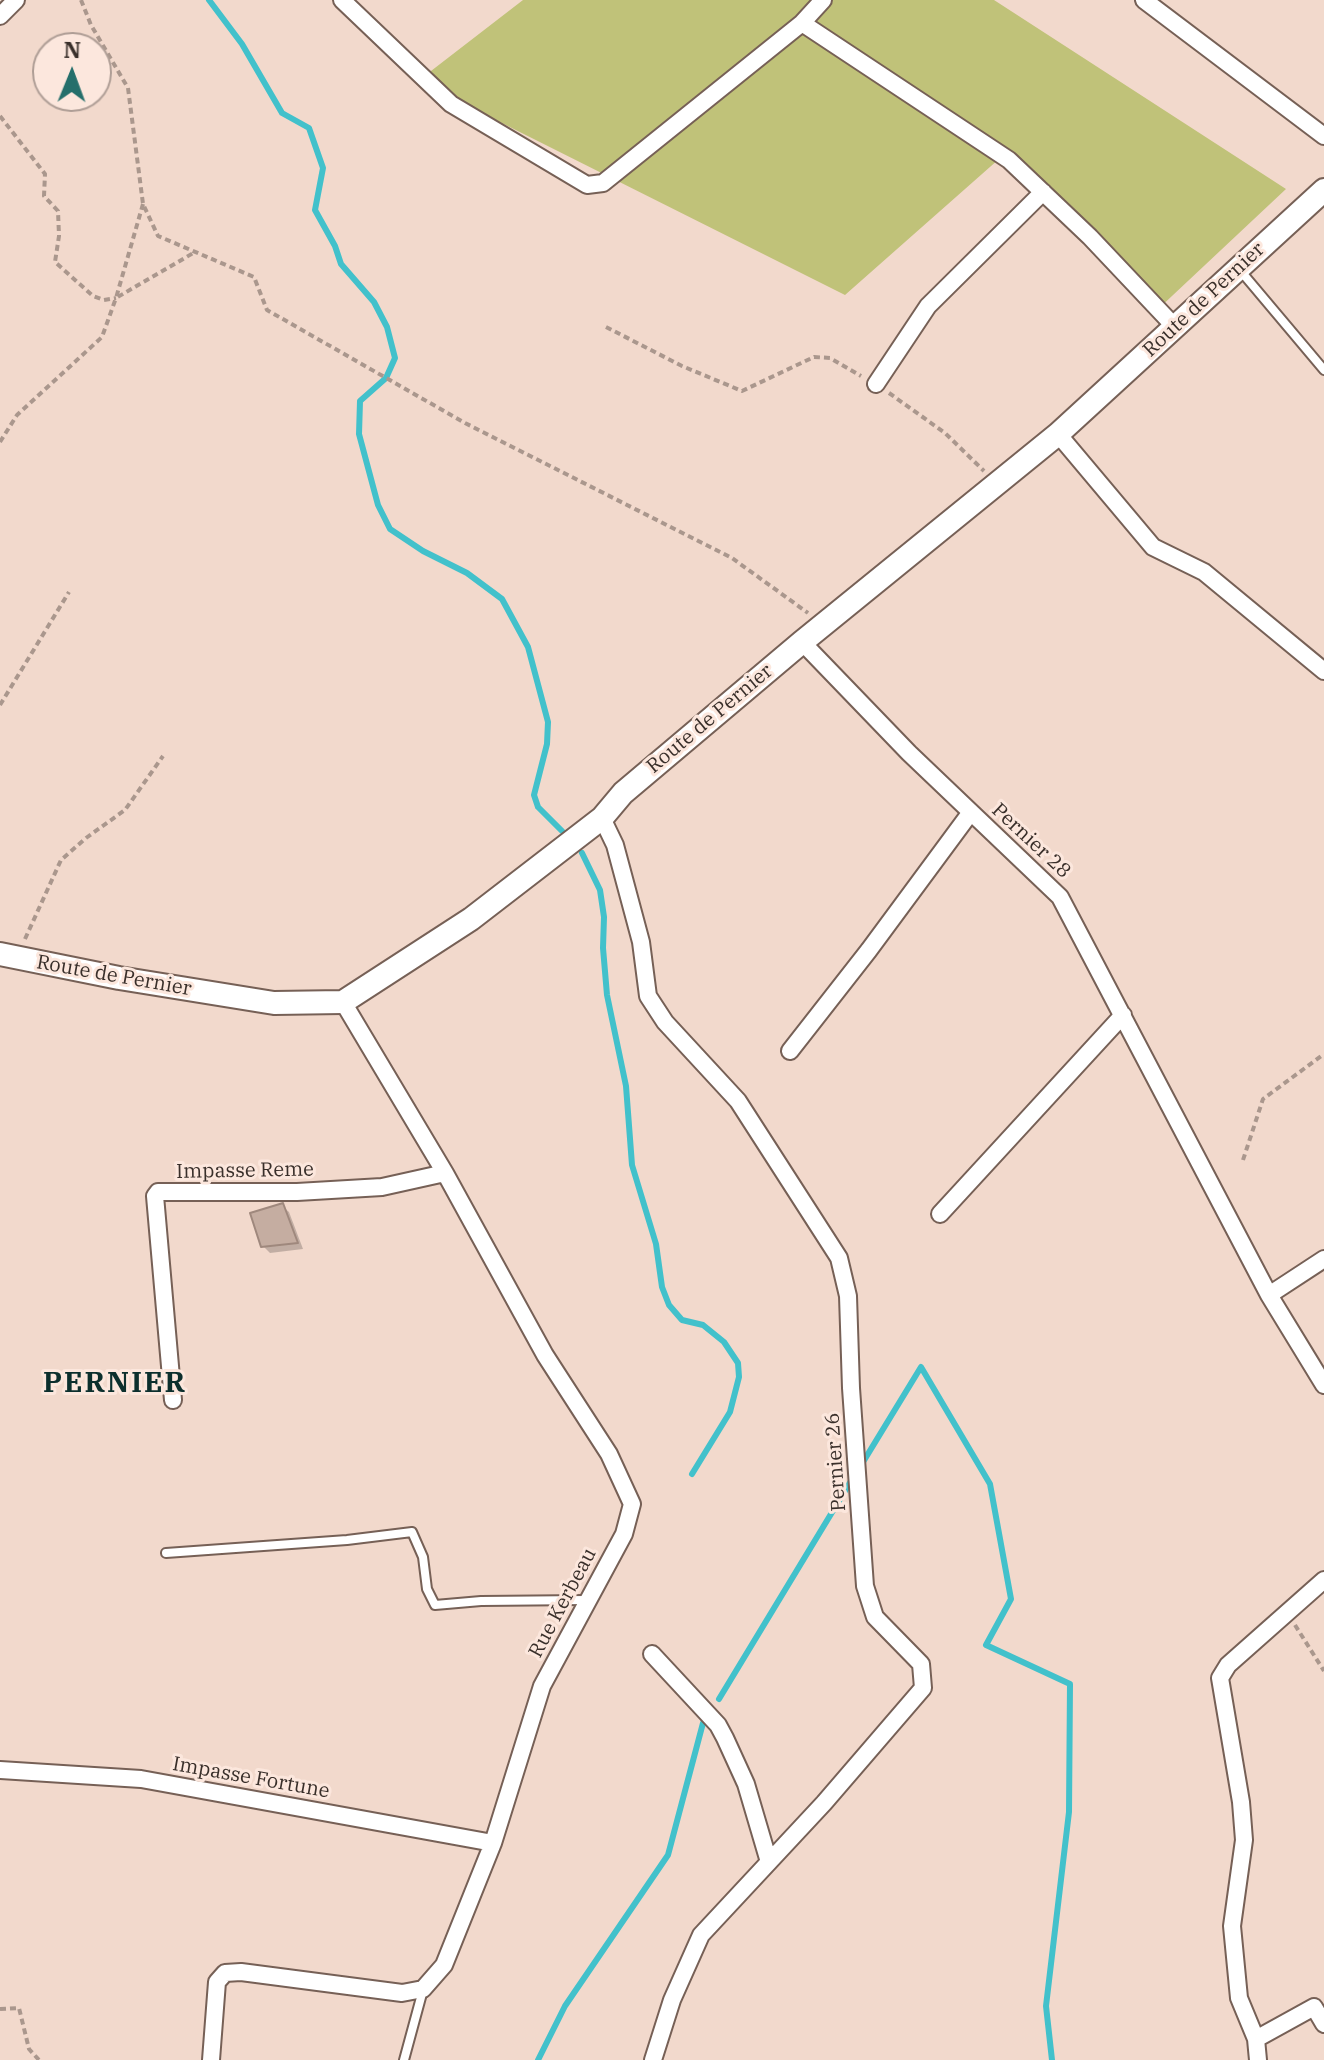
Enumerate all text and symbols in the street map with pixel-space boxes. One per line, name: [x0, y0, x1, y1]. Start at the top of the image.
north arrow: [32, 32, 112, 112]
text: N: [63, 35, 81, 64]
street label: Route de Pernier: [1138, 238, 1270, 362]
street label: Route de Pernier: [642, 659, 778, 779]
street label: Pernier 28: [987, 798, 1075, 884]
street label: Route de Pernier: [35, 951, 193, 1001]
street label: Impasse Reme: [176, 1158, 314, 1184]
district label: PERNIER: [43, 1367, 187, 1401]
street label: Pernier 26: [821, 1412, 851, 1512]
street label: Rue Kerbeau: [524, 1544, 602, 1662]
street label: Impasse Fortune: [171, 1752, 331, 1804]

